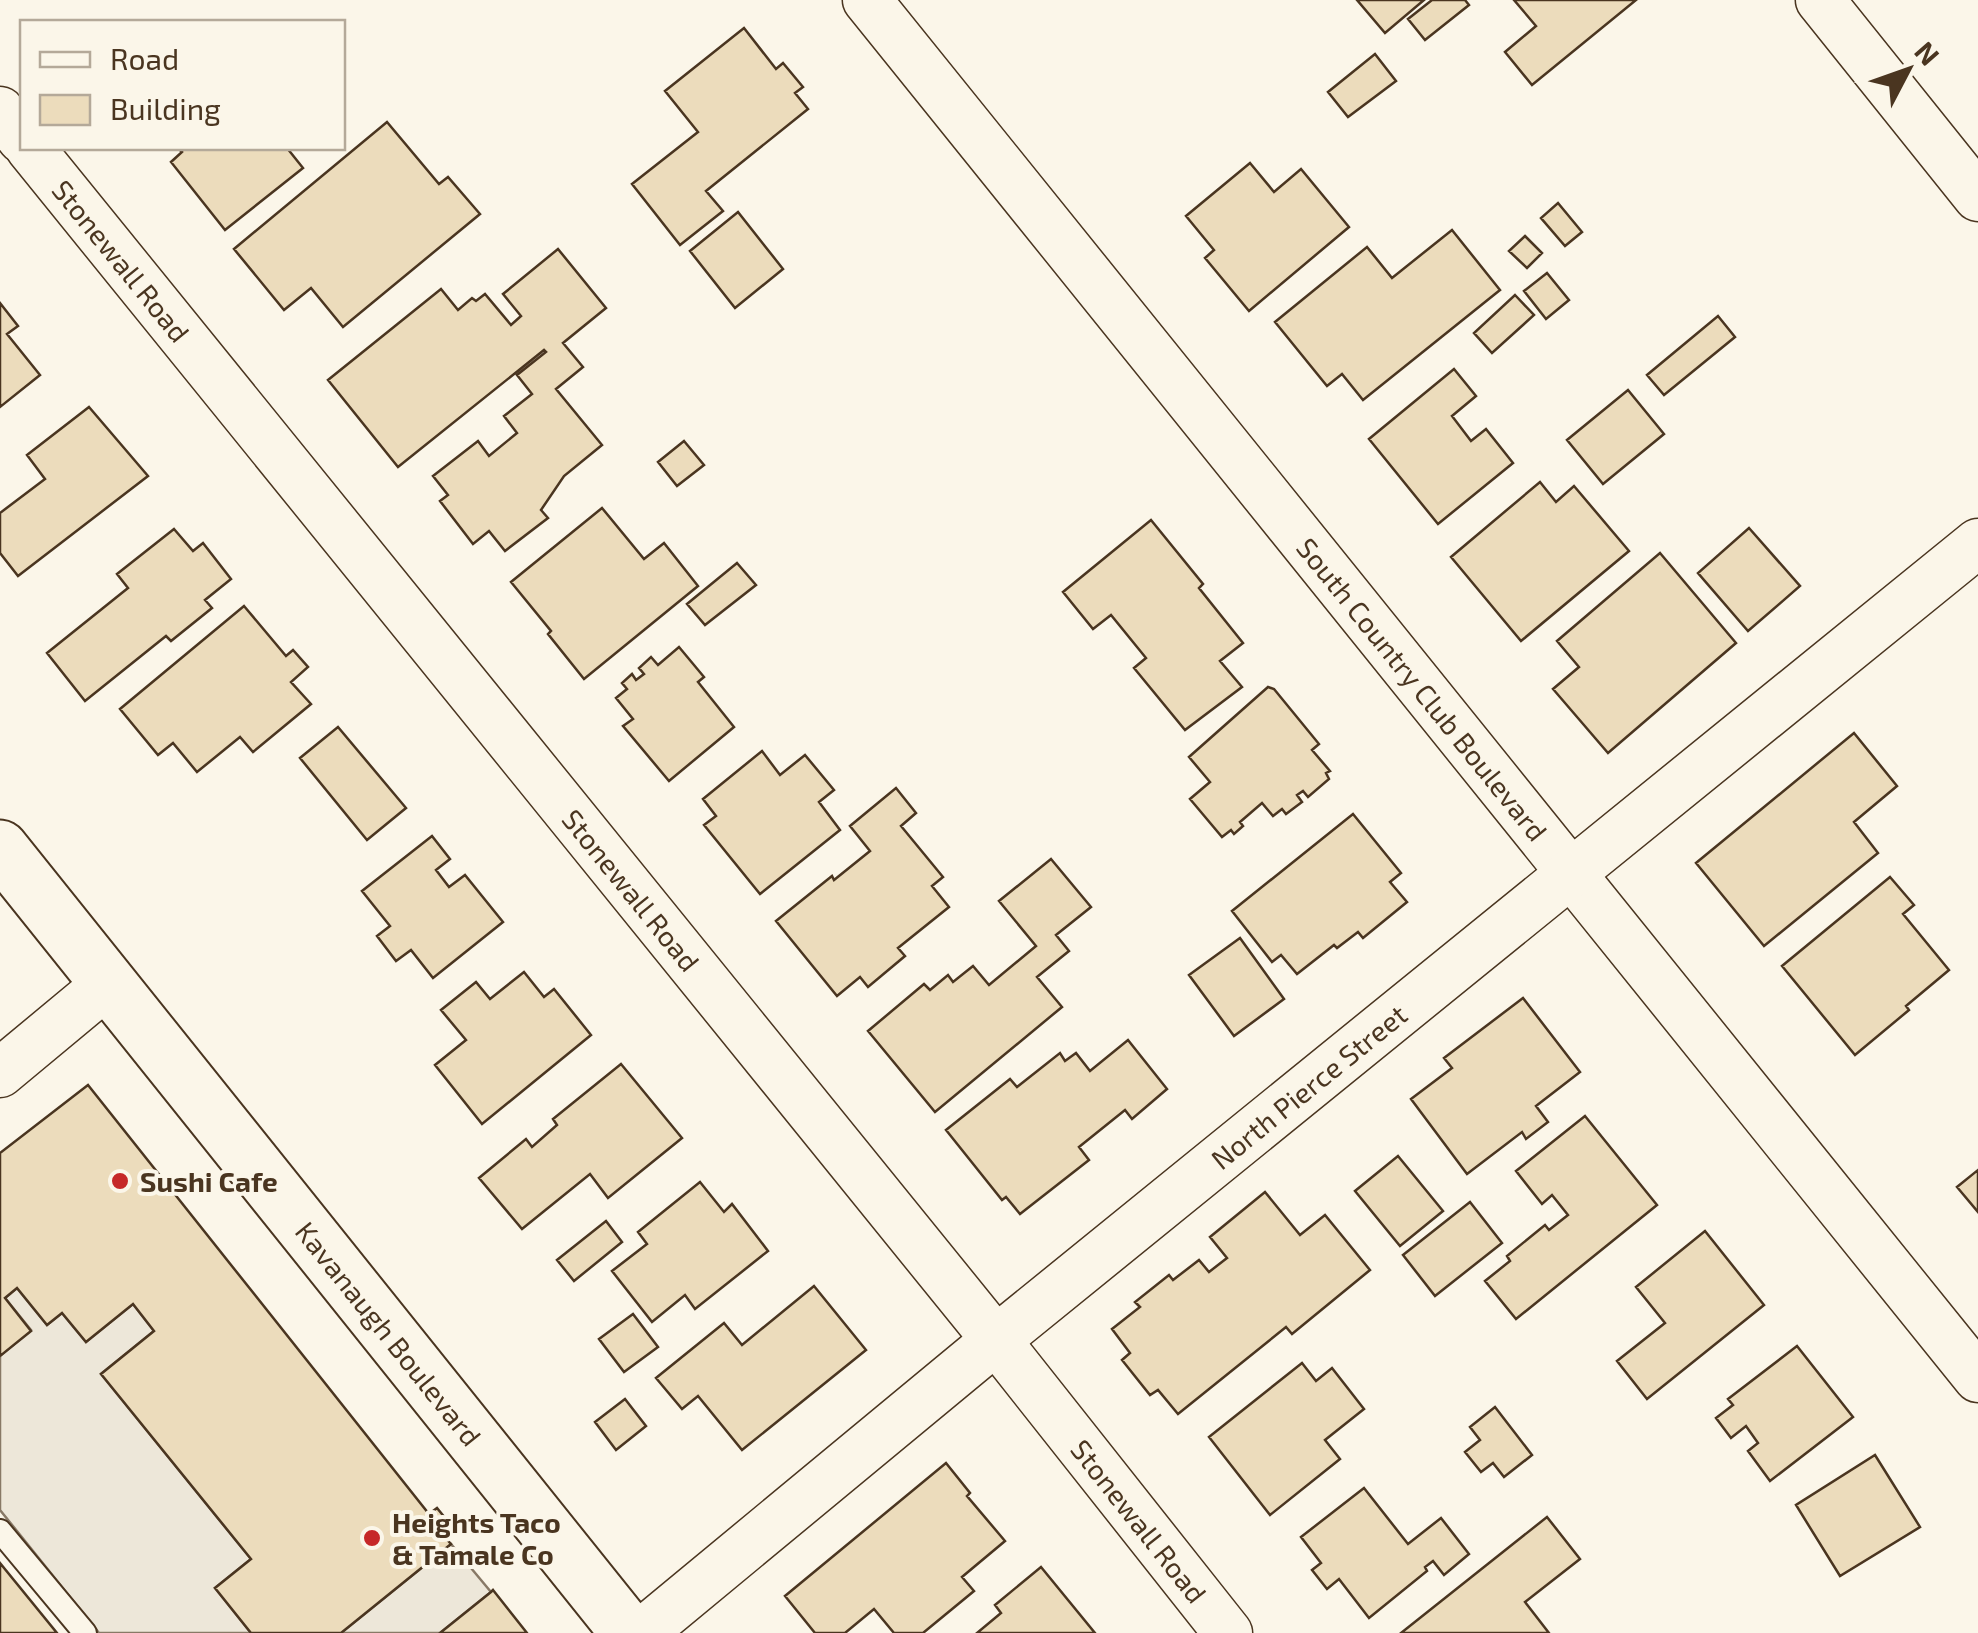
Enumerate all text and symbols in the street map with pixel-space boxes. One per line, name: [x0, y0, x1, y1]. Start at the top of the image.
legend: [20, 20, 345, 150]
north arrow: [1858, 20, 1958, 120]
text: N: [1908, 34, 1947, 72]
text: Road: [110, 40, 179, 76]
text: Building: [110, 90, 221, 126]
street label: Stonewall Road: [46, 173, 197, 348]
street label: South Country Club Boulevard: [1290, 531, 1555, 847]
street label: Stonewall Road: [556, 802, 707, 978]
street label: North Pierce Street: [1204, 997, 1413, 1176]
place label: Sushi Cafe: [140, 1164, 278, 1198]
marker: Sushi Cafe: [109, 1170, 131, 1192]
street label: Kavanaugh Boulevard: [289, 1215, 489, 1452]
street label: Stonewall Road: [1064, 1433, 1214, 1609]
place label: Heights Taco & Tamale Co: [392, 1505, 561, 1571]
marker: Heights Taco & Tamale Co: [361, 1527, 383, 1549]

